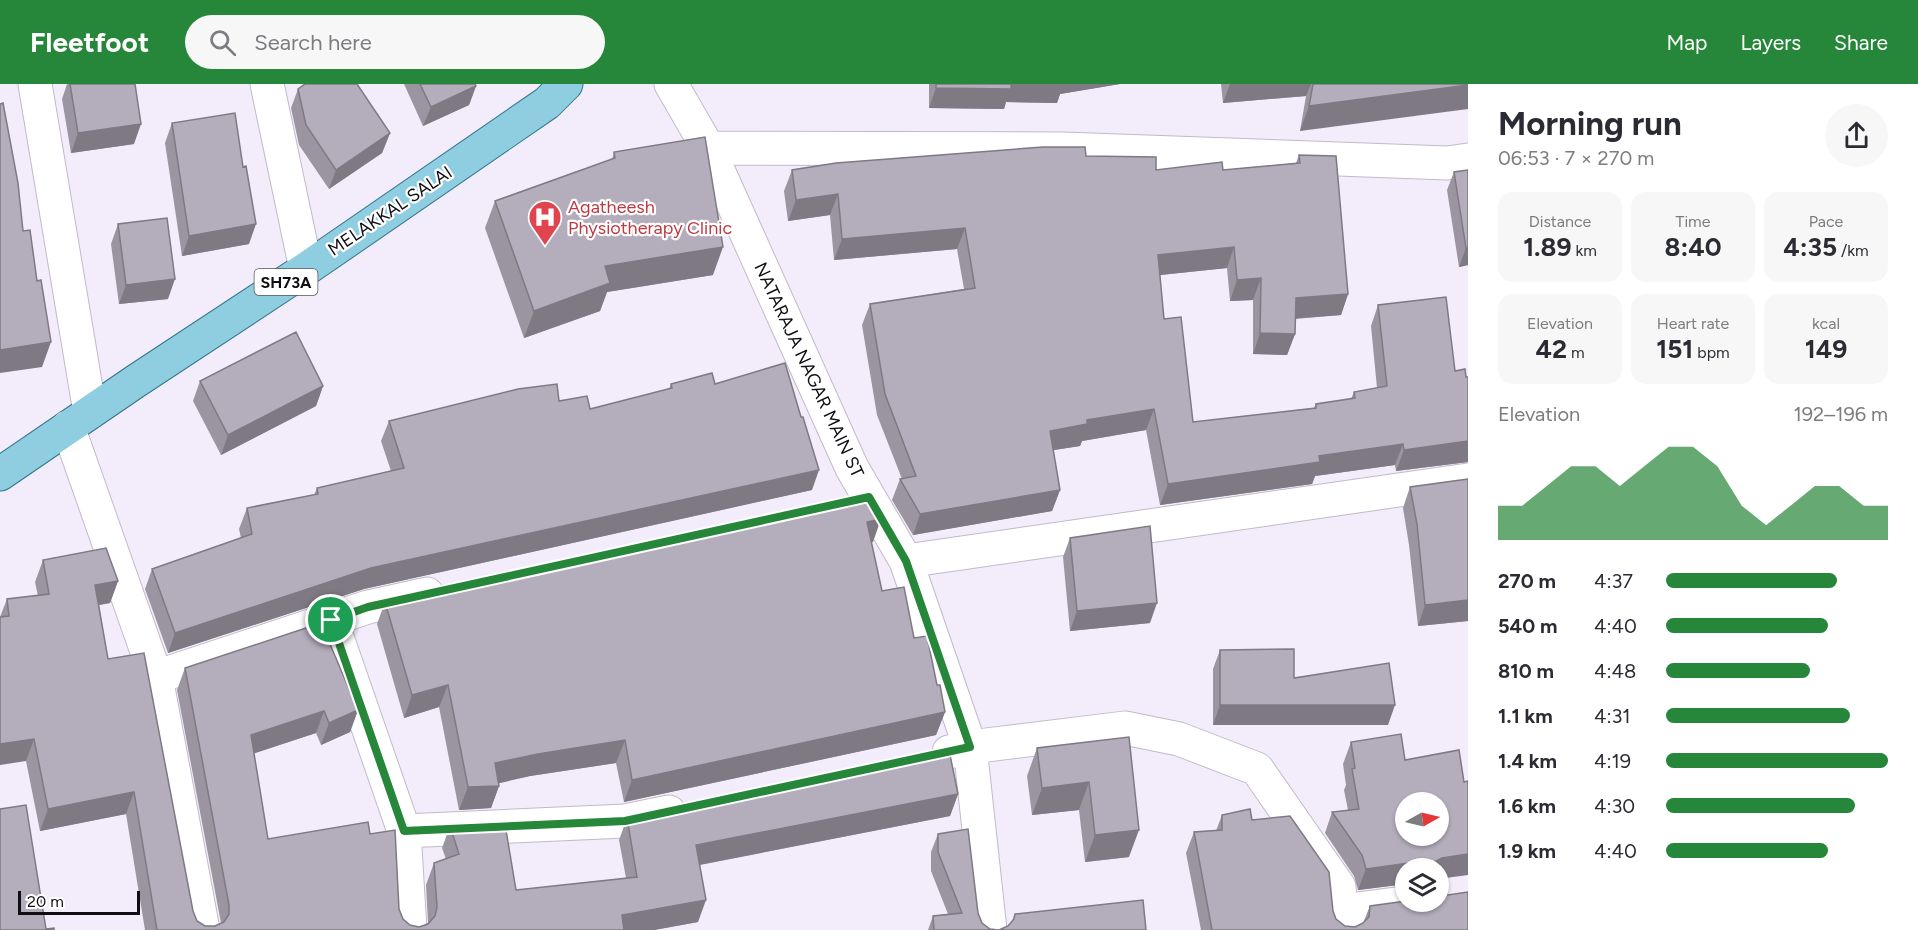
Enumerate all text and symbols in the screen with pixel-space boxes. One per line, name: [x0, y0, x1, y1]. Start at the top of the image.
search box: [185, 15, 605, 69]
text: Fleetfoot: [30, 25, 149, 59]
icon: search: [206, 26, 239, 59]
text: Search here: [254, 29, 372, 56]
text: Map: [1667, 30, 1707, 55]
text: Layers: [1740, 30, 1801, 55]
text: Share: [1834, 30, 1888, 55]
text: Morning run: [1498, 104, 1682, 143]
button: share: [1825, 104, 1888, 167]
text: 06:53 · 7 × 270 m: [1498, 146, 1654, 170]
street label: MELAKKAL SALAI: [324, 161, 456, 261]
place label: Agatheesh Physiotherapy Clinic: [568, 196, 732, 239]
hospital icon: Agatheesh Physiotherapy Clinic: [527, 199, 563, 246]
text: Distance: [1529, 212, 1591, 231]
text: Time: [1676, 212, 1710, 231]
text: Pace: [1809, 212, 1843, 231]
text: 1.89: [1523, 231, 1572, 263]
text: 8:40: [1664, 231, 1722, 263]
text: 4:35: [1783, 231, 1837, 263]
text: km: [1572, 241, 1597, 260]
text: /km: [1837, 241, 1869, 260]
street label: NATARAJA NAGAR MAIN ST: [749, 259, 869, 481]
road number: SH73A: [254, 269, 318, 295]
text: Elevation: [1527, 314, 1593, 333]
text: Heart rate: [1657, 314, 1729, 333]
text: kcal: [1812, 314, 1840, 333]
text: 42: [1535, 333, 1567, 365]
text: 151: [1656, 333, 1693, 365]
text: 149: [1805, 333, 1847, 365]
text: m: [1567, 343, 1585, 362]
text: bpm: [1693, 343, 1730, 362]
text: Elevation: [1498, 402, 1580, 426]
text: 192–196 m: [1793, 402, 1888, 426]
text: 270 m: [1498, 569, 1556, 593]
text: 4:37: [1594, 569, 1633, 593]
pin: [305, 594, 356, 645]
icon: arrive: [314, 603, 347, 636]
text: 540 m: [1498, 614, 1557, 638]
text: 4:40: [1594, 614, 1637, 638]
text: 810 m: [1498, 659, 1554, 683]
text: 4:48: [1594, 659, 1636, 683]
text: 1.1 km: [1498, 704, 1553, 728]
text: 4:31: [1594, 704, 1631, 728]
text: 1.4 km: [1498, 749, 1557, 773]
text: 4:19: [1594, 749, 1631, 773]
north arrow: [1395, 792, 1449, 846]
map controls: [1395, 792, 1449, 912]
text: 1.6 km: [1498, 794, 1556, 818]
text: 4:30: [1594, 794, 1635, 818]
text: 1.9 km: [1498, 839, 1556, 863]
text: 4:40: [1594, 839, 1637, 863]
button: layers: [1395, 858, 1449, 912]
scale bar: [18, 888, 140, 916]
text: 20 m: [27, 892, 64, 911]

